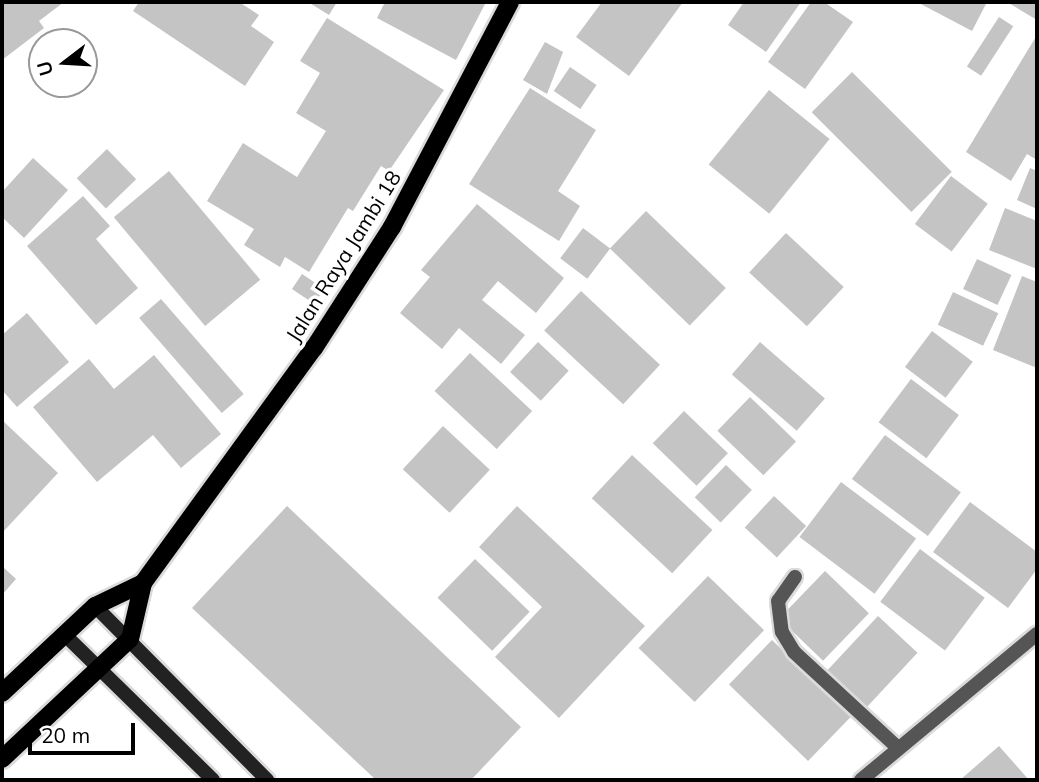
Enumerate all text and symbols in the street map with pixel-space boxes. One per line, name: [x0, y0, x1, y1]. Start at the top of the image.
north arrow: [28, 28, 98, 98]
text: U: [31, 58, 58, 79]
street label: Jalan Raya Jambi 18: [280, 166, 406, 346]
scale bar: [32, 708, 138, 752]
text: 20 m: [41, 722, 90, 748]

